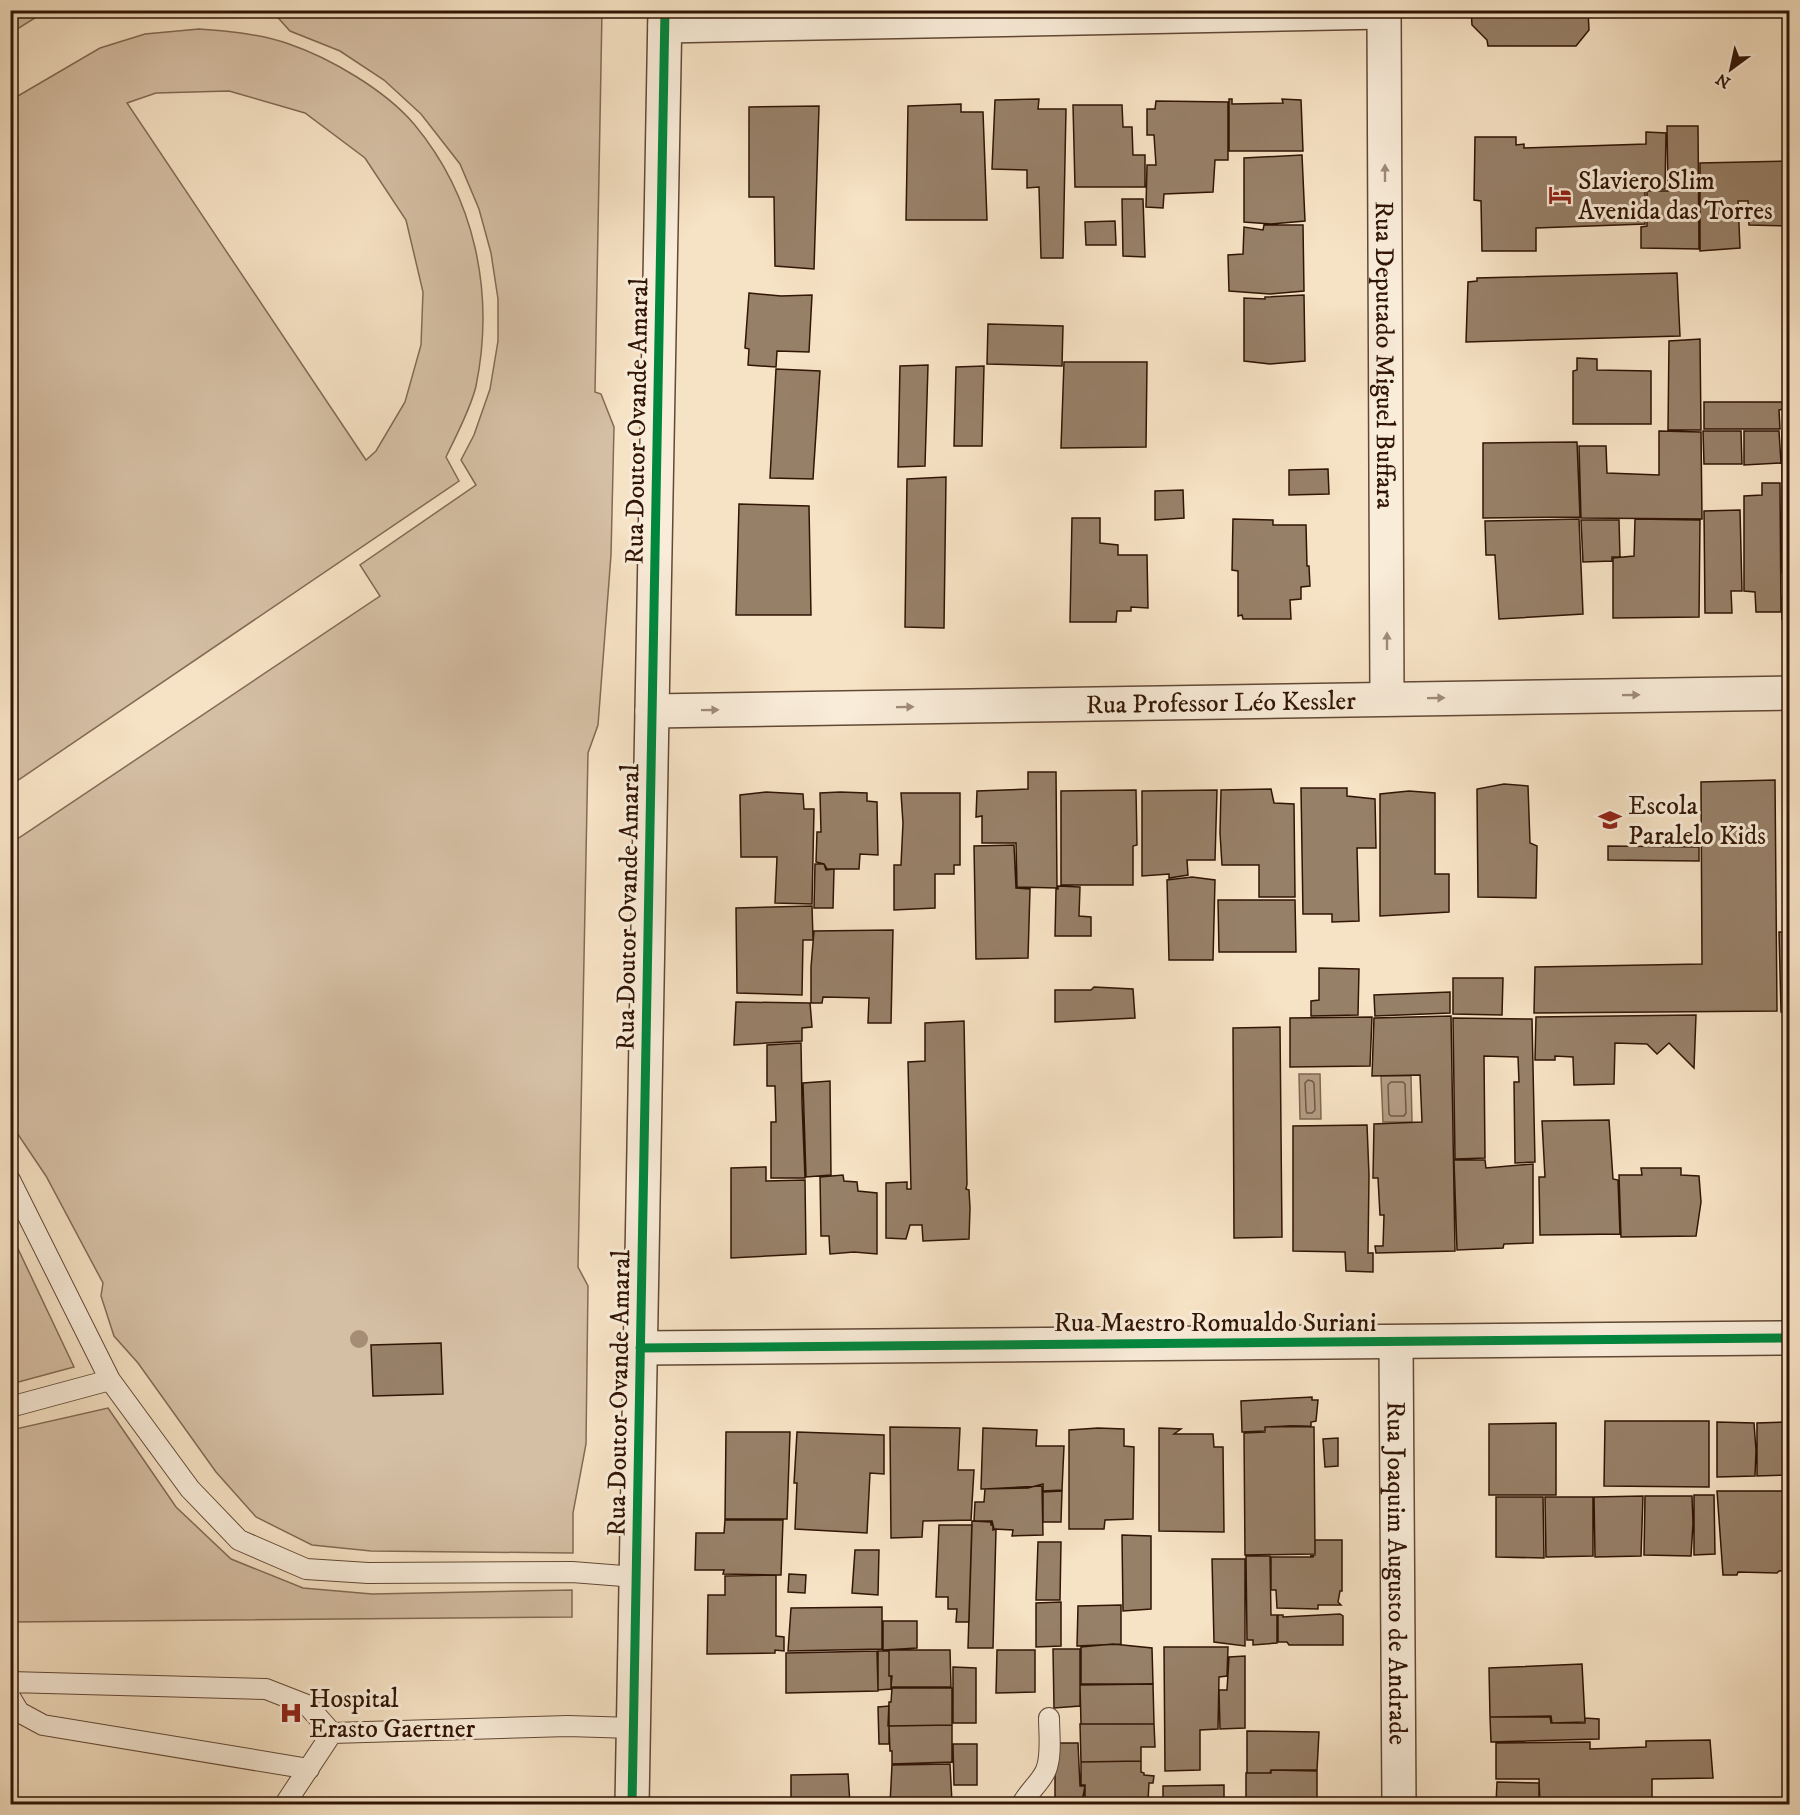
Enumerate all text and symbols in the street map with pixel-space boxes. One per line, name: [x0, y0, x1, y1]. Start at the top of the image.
north arrow: [1701, 39, 1761, 99]
text: N: [1712, 69, 1734, 93]
one-way arrow: [1380, 163, 1390, 182]
place label: Slaviero Slim Avenida das Torres: [1578, 165, 1773, 228]
hotel icon: Slaviero Slim Avenida das Torres: [1547, 182, 1573, 208]
street label: Rua Deputado Miguel Buffara: [1367, 201, 1401, 509]
street label: Rua Doutor Ovande Amaral: [619, 277, 657, 565]
one-way arrow: [1382, 631, 1392, 650]
street label: Rua Professor Léo Kessler: [1086, 685, 1356, 722]
one-way arrow: [1622, 691, 1641, 700]
one-way arrow: [1427, 694, 1446, 703]
one-way arrow: [896, 702, 915, 711]
one-way arrow: [701, 705, 720, 714]
street label: Rua Doutor Ovande Amaral: [610, 763, 648, 1051]
place label: Escola Paralelo Kids: [1628, 790, 1766, 853]
school or university icon: Escola Paralelo Kids: [1597, 807, 1623, 833]
street label: Rua Doutor Ovande Amaral: [601, 1249, 639, 1537]
street label: Rua Maestro Romualdo Suriani: [1054, 1307, 1376, 1340]
street label: Rua Joaquim Augusto de Andrade: [1378, 1401, 1414, 1745]
place label: Hospital Erasto Gaertner: [309, 1683, 476, 1746]
hospital icon: Hospital Erasto Gaertner: [278, 1700, 304, 1726]

